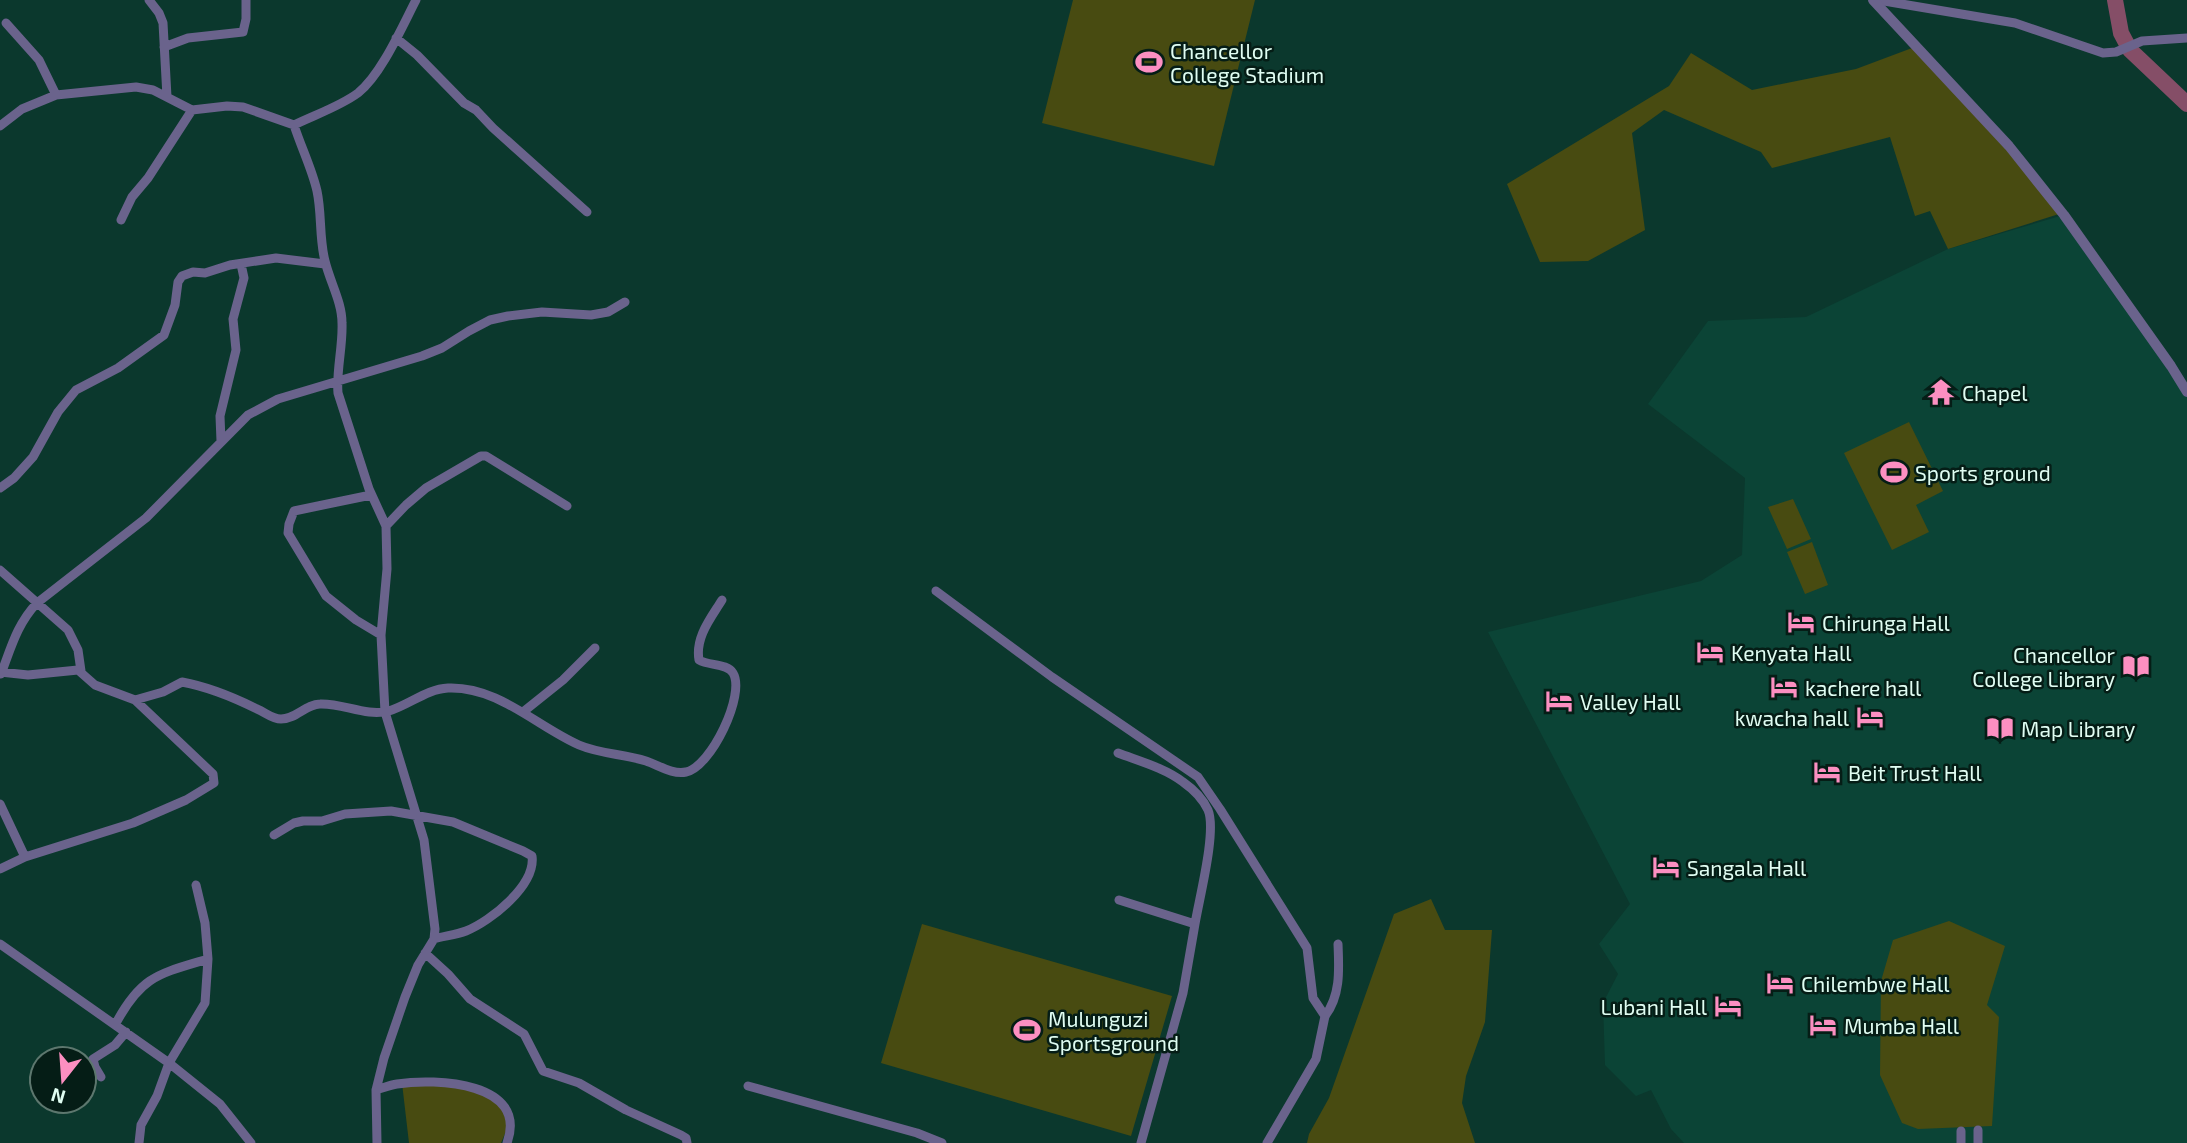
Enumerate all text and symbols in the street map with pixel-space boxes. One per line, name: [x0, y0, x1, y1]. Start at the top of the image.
place label: Chancellor College Stadium: [1170, 38, 1324, 87]
sports icon: Chancellor College Stadium: [1134, 47, 1164, 77]
temple icon: Chapel: [1926, 377, 1956, 407]
place label: Chapel: [1962, 380, 2028, 405]
sports icon: Sports ground: [1879, 457, 1909, 487]
place label: Sports ground: [1915, 460, 2051, 485]
hotel icon: Chirunga Hall: [1786, 607, 1816, 637]
place label: Chirunga Hall: [1822, 610, 1951, 635]
hotel icon: Kenyata Hall: [1695, 637, 1725, 667]
place label: Kenyata Hall: [1731, 640, 1852, 665]
place label: Chancellor College Library: [1972, 642, 2116, 691]
library icon: Chancellor College Library: [2121, 651, 2151, 681]
hotel icon: kachere hall: [1769, 672, 1799, 702]
place label: kachere hall: [1805, 675, 1922, 700]
hotel icon: Valley Hall: [1544, 686, 1574, 716]
place label: Valley Hall: [1580, 689, 1682, 714]
hotel icon: kwacha hall: [1855, 702, 1885, 732]
place label: kwacha hall: [1735, 705, 1850, 730]
library icon: Map Library: [1985, 713, 2015, 743]
place label: Map Library: [2021, 716, 2135, 741]
hotel icon: Beit Trust Hall: [1812, 757, 1842, 787]
place label: Beit Trust Hall: [1848, 760, 1982, 785]
hotel icon: Sangala Hall: [1651, 852, 1681, 882]
place label: Sangala Hall: [1687, 855, 1807, 880]
hotel icon: Chilembwe Hall: [1765, 968, 1795, 998]
place label: Chilembwe Hall: [1801, 971, 1950, 996]
hotel icon: Lubani Hall: [1713, 991, 1743, 1021]
place label: Lubani Hall: [1601, 994, 1708, 1019]
place label: Mulunguzi Sportsground: [1048, 1006, 1179, 1055]
hotel icon: Mumba Hall: [1808, 1010, 1838, 1040]
place label: Mumba Hall: [1844, 1013, 1960, 1038]
sports icon: Mulunguzi Sportsground: [1012, 1015, 1042, 1045]
north arrow: [28, 1045, 98, 1115]
text: N: [48, 1084, 68, 1110]

